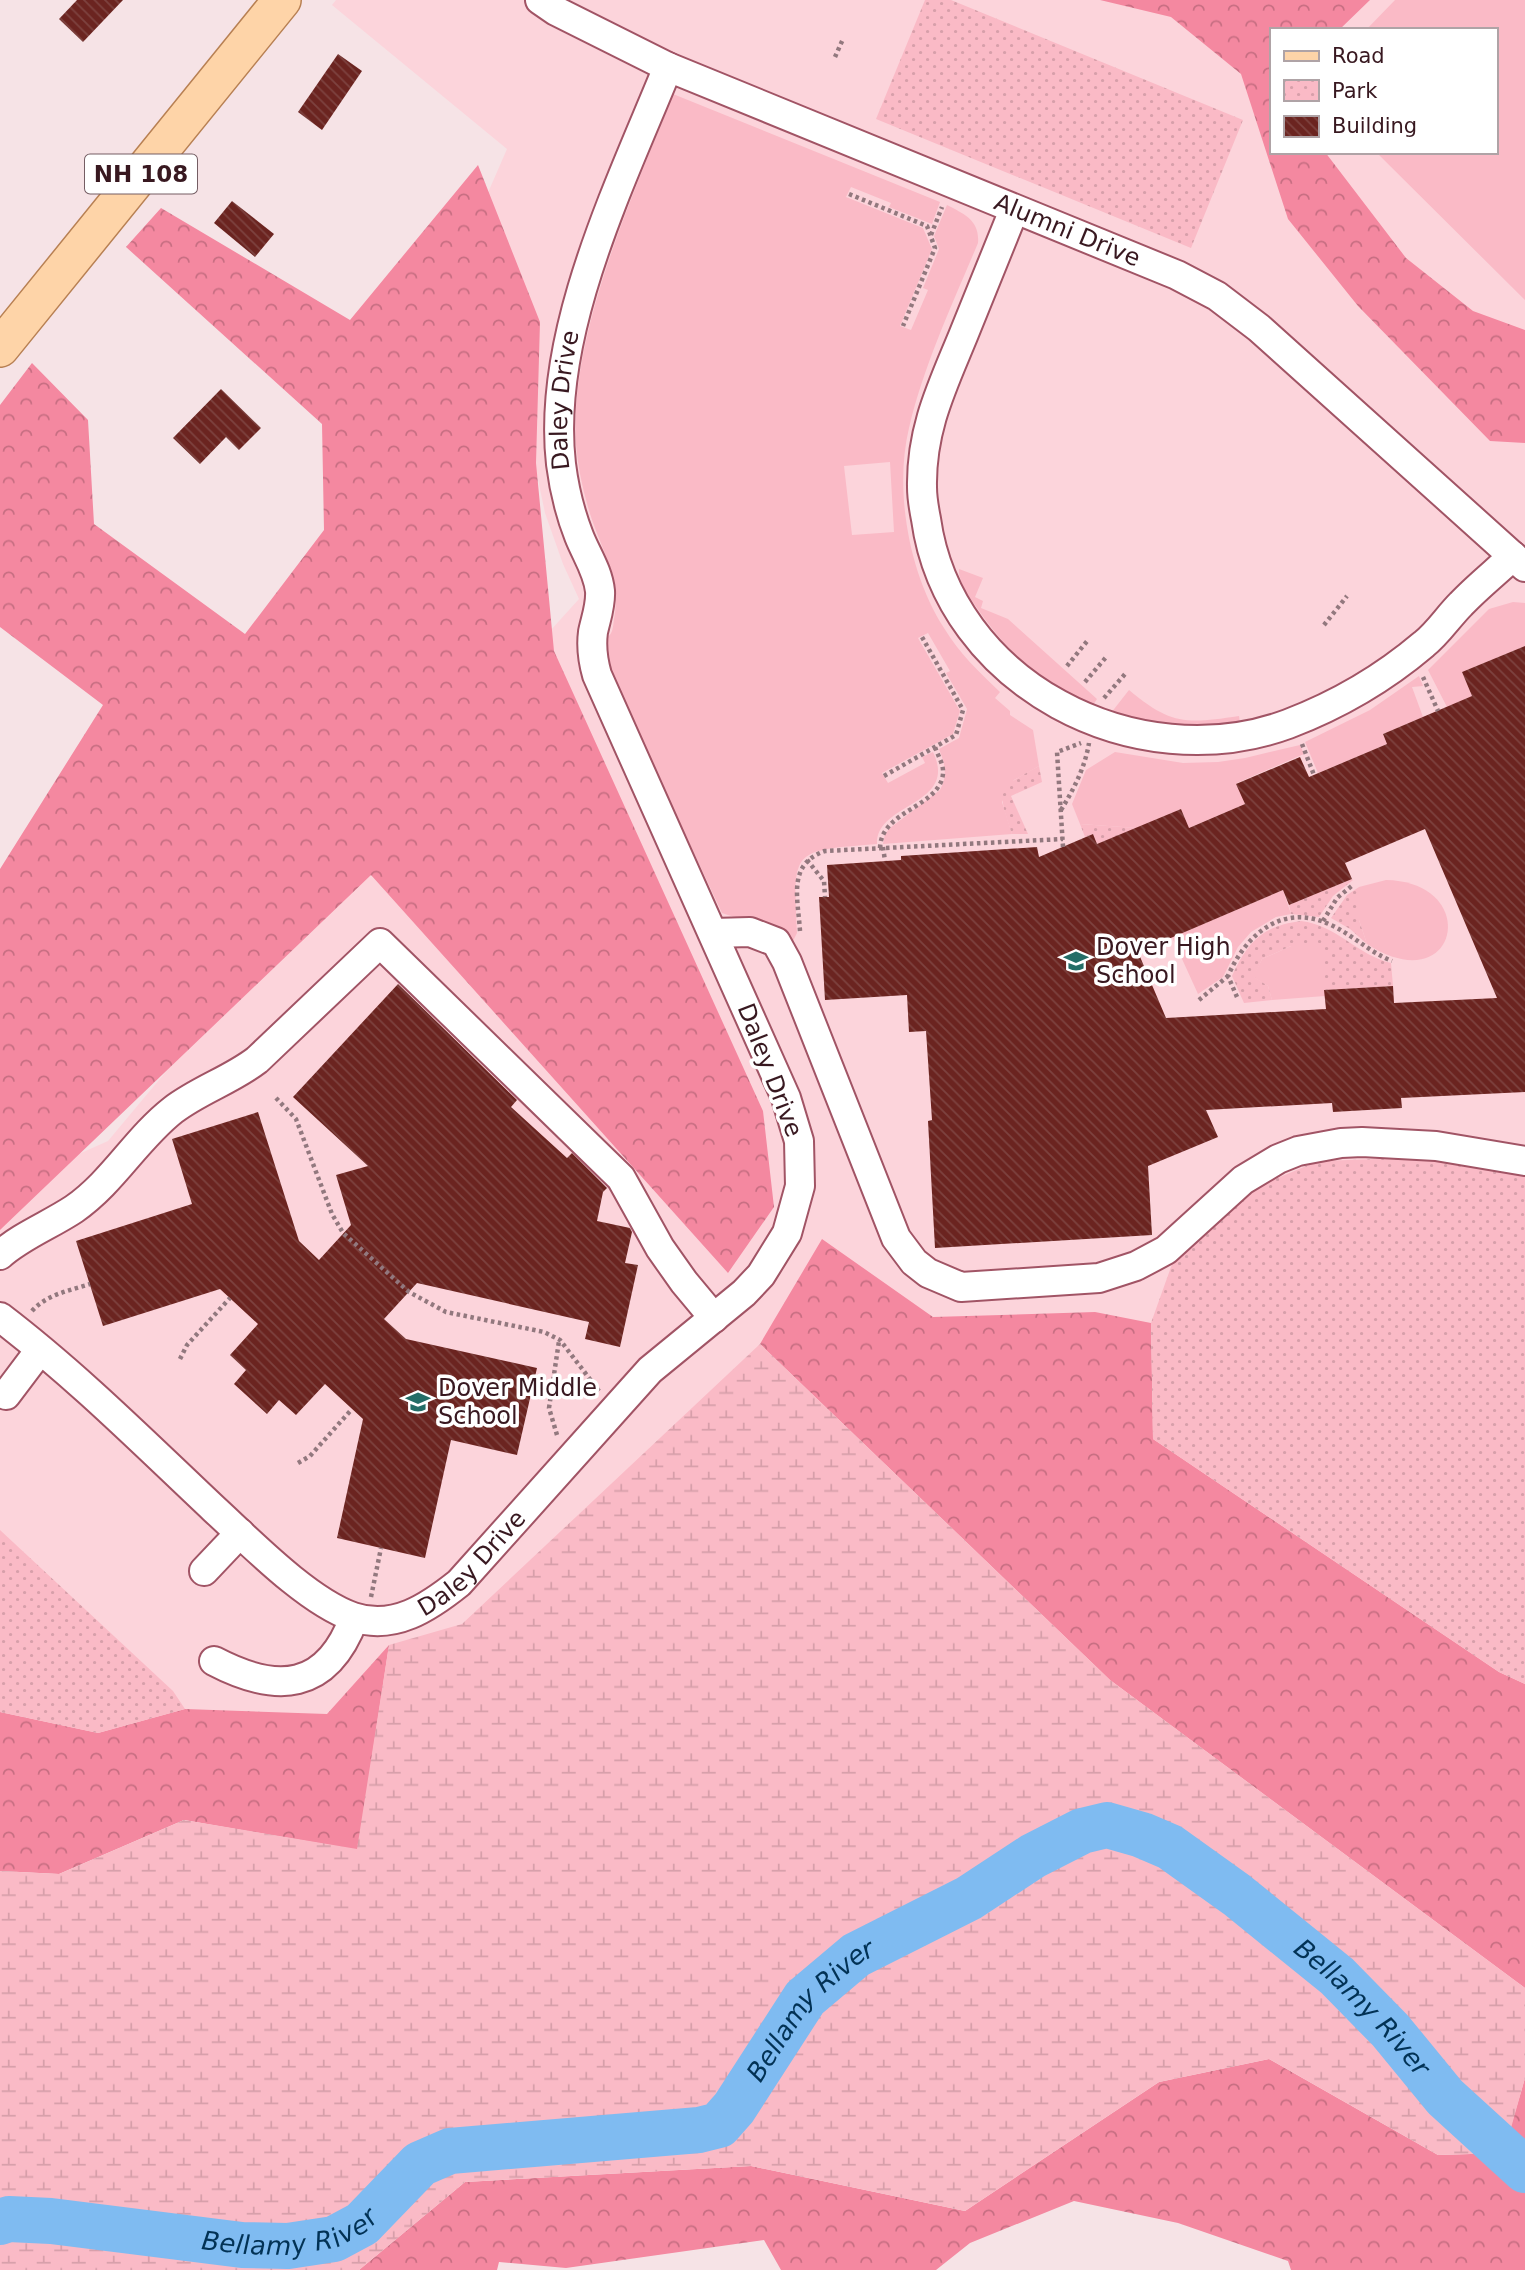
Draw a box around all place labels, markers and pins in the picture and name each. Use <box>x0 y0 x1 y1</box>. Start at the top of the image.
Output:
place label: Dover High School <box>1096 933 1231 989</box>
school or university icon: Dover High School <box>1062 947 1090 975</box>
place label: Dover Middle School <box>438 1374 597 1430</box>
school or university icon: Dover Middle School <box>404 1388 432 1416</box>

